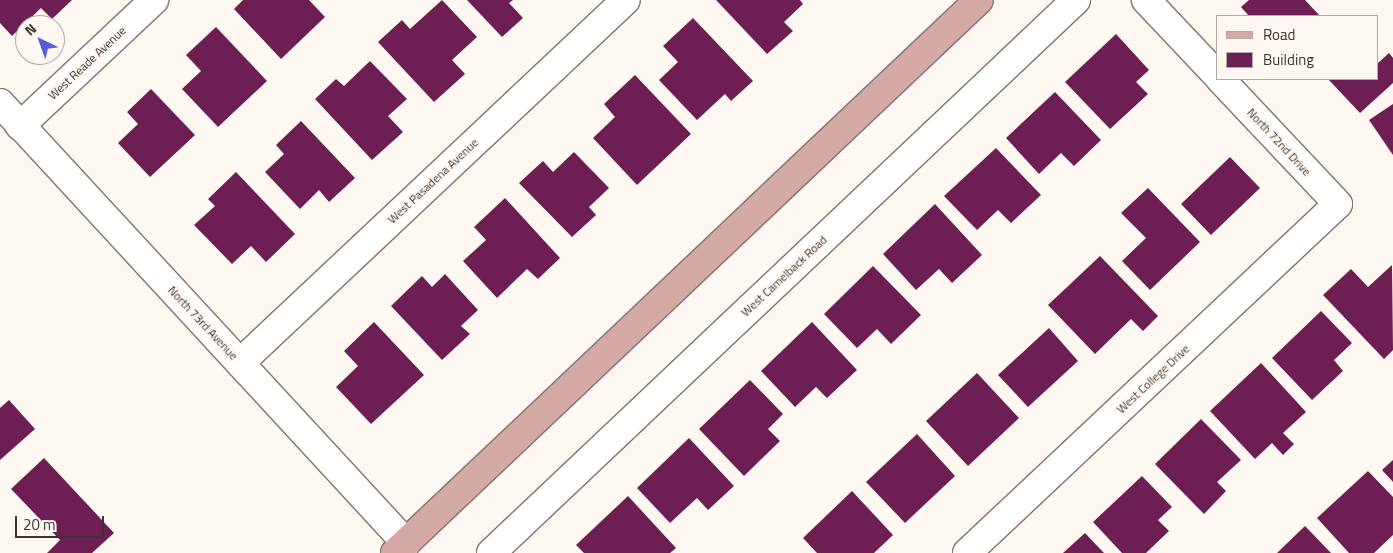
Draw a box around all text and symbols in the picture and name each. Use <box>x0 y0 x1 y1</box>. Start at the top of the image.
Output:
north arrow <box>15 15 65 65</box>
legend <box>1216 15 1378 80</box>
text: N <box>20 18 41 40</box>
street label: West Reade Avenue <box>45 23 129 103</box>
text: Road <box>1263 23 1295 46</box>
text: Building <box>1263 48 1314 71</box>
street label: North 72nd Drive <box>1244 105 1314 179</box>
street label: West Pasadena Avenue <box>385 135 481 227</box>
street label: West Camelback Road <box>738 232 830 320</box>
street label: North 73rd Avenue <box>165 283 241 363</box>
street label: West College Drive <box>1114 342 1192 416</box>
scale bar <box>18 506 106 538</box>
text: 20 m <box>23 513 56 536</box>

